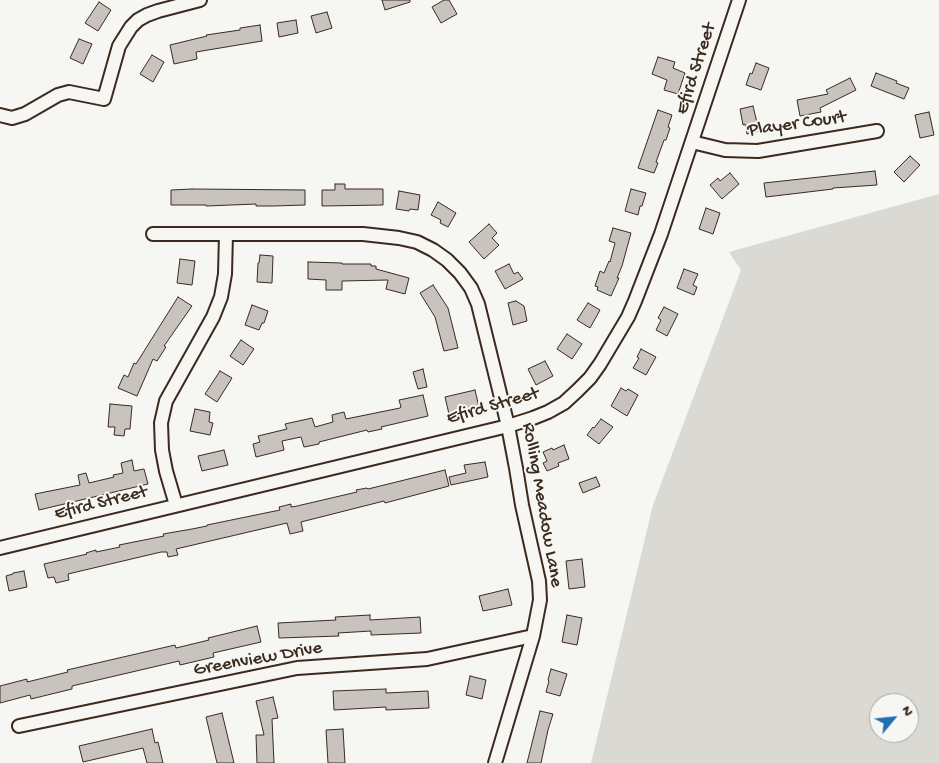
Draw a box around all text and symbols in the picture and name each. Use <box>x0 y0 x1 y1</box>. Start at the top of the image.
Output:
street label: Efird Street <box>672 20 722 118</box>
street label: Player Court <box>746 107 848 143</box>
street label: Efird Street <box>444 383 542 431</box>
street label: Rolling Meadow Lane <box>515 421 567 589</box>
street label: Efird Street <box>52 481 150 527</box>
street label: Greenview Drive <box>192 637 324 683</box>
north arrow <box>869 693 919 743</box>
text: N <box>897 703 916 719</box>

